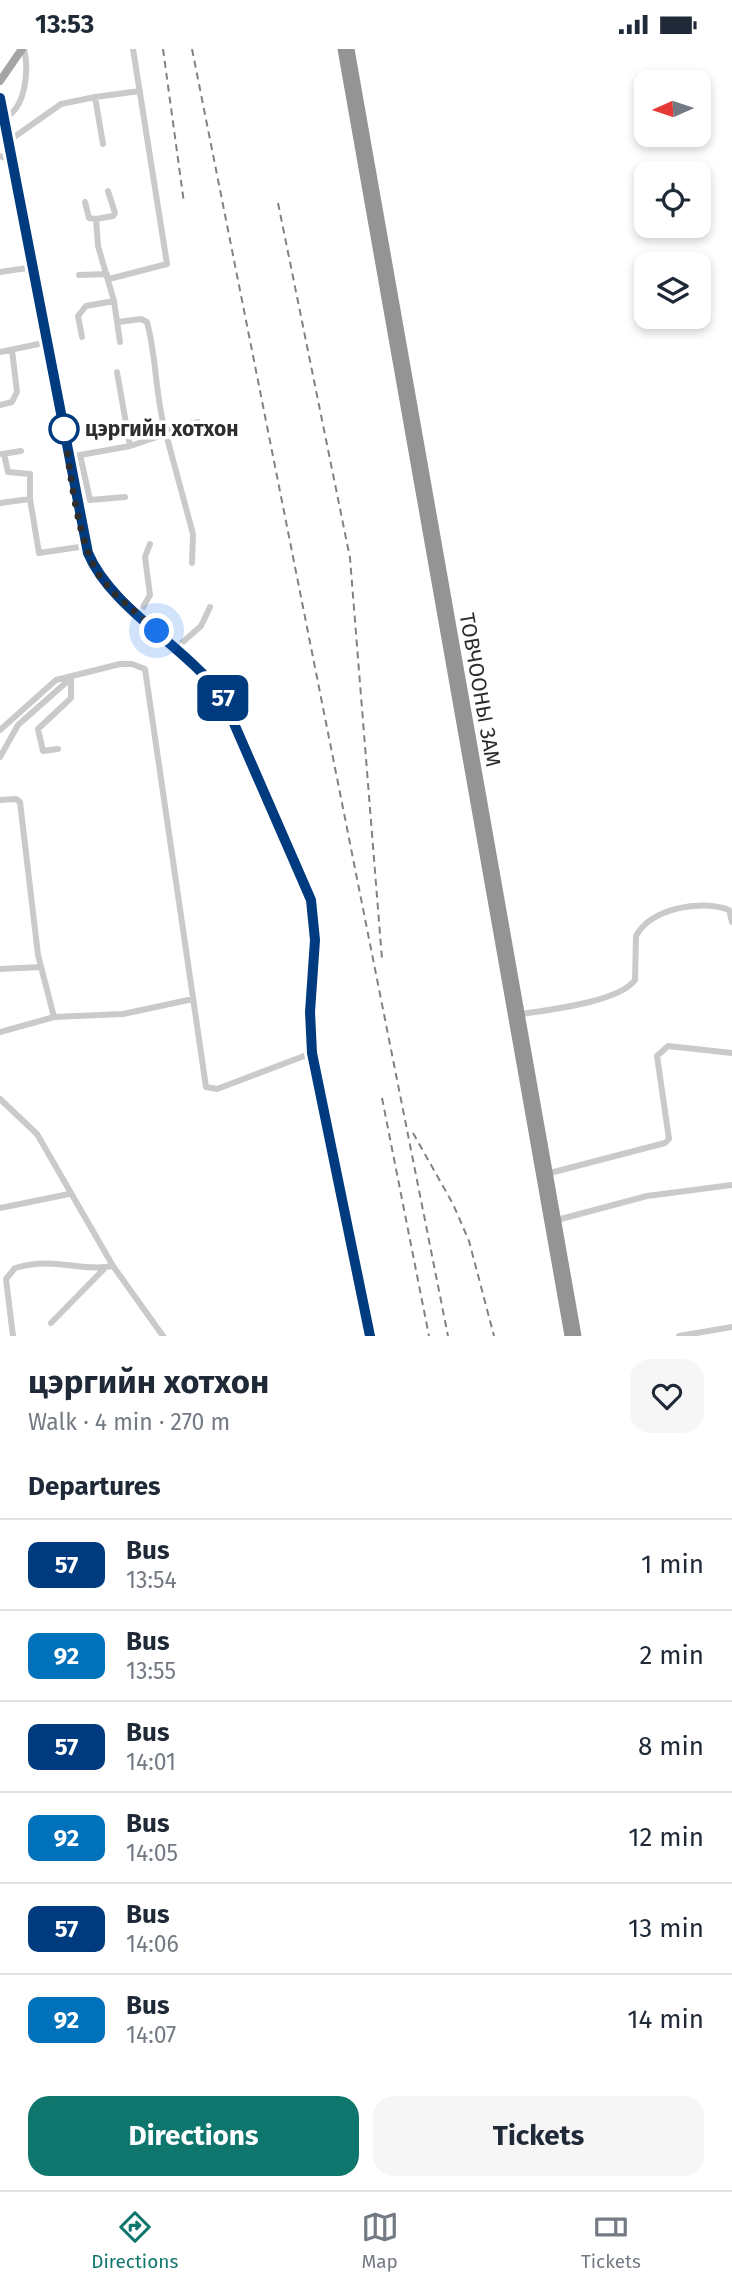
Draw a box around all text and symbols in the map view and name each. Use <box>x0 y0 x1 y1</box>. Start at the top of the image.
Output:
text: 13:53 <box>35 9 94 40</box>
north arrow <box>634 70 710 147</box>
map controls <box>634 70 711 329</box>
button: locate <box>634 161 711 238</box>
button: layers <box>634 252 711 329</box>
marker: цэргийн хотхон <box>49 414 79 444</box>
place label: цэргийн хотхон <box>85 416 239 442</box>
street label: ТОВЧООНЫ ЗАМ <box>454 611 506 769</box>
your location <box>139 613 174 648</box>
line badge: 57 <box>192 675 255 721</box>
text: 57 <box>211 684 235 712</box>
button: heart <box>630 1359 704 1433</box>
text: цэргийн хотхон <box>28 1362 269 1402</box>
text: Walk · 4 min · 270 m <box>28 1408 230 1436</box>
text: Departures <box>28 1471 161 1502</box>
text: Bus <box>126 1535 169 1566</box>
text: 1 min <box>641 1549 704 1580</box>
text: 57 <box>55 1551 78 1579</box>
text: 13:54 <box>126 1566 177 1594</box>
text: Bus <box>126 1626 169 1657</box>
text: 2 min <box>639 1640 704 1671</box>
text: 92 <box>54 1642 79 1670</box>
text: 13:55 <box>126 1657 176 1685</box>
text: Bus <box>126 1717 169 1748</box>
text: 8 min <box>638 1731 704 1762</box>
text: 57 <box>55 1733 78 1761</box>
text: 14:01 <box>126 1748 176 1776</box>
text: Bus <box>126 1808 169 1839</box>
text: 12 min <box>628 1822 704 1853</box>
text: 92 <box>54 1824 79 1852</box>
text: 14:05 <box>126 1839 178 1867</box>
text: Bus <box>126 1899 169 1930</box>
text: 13 min <box>628 1913 704 1944</box>
text: 57 <box>55 1915 78 1943</box>
text: 14:06 <box>126 1930 179 1958</box>
text: Bus <box>126 1990 169 2021</box>
text: 14 min <box>627 2004 704 2035</box>
text: 92 <box>54 2006 79 2034</box>
text: 14:07 <box>126 2021 176 2049</box>
button: Directions <box>28 2096 359 2176</box>
button: Tickets <box>373 2096 704 2176</box>
tab: Directions <box>91 2208 178 2273</box>
tab: Map <box>361 2208 399 2273</box>
tab: Tickets <box>581 2208 641 2273</box>

